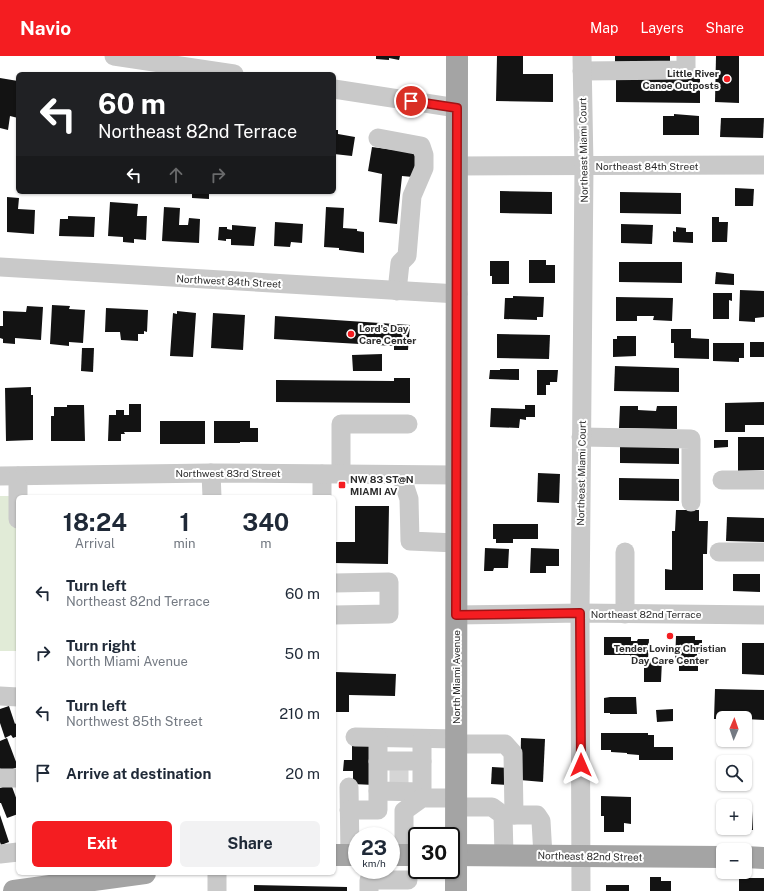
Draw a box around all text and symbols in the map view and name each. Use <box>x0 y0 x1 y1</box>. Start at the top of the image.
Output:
text: Navio <box>20 17 71 39</box>
text: Map <box>590 20 618 36</box>
text: Layers <box>640 20 684 36</box>
text: Share <box>706 20 744 36</box>
place label: Little River Canoe Outposts <box>642 67 719 91</box>
marker: Little River Canoe Outposts <box>722 74 732 84</box>
pin <box>394 84 428 118</box>
text: 60 m <box>98 87 166 120</box>
icon: left <box>32 88 84 140</box>
icon: arrive <box>400 90 422 112</box>
street label: Northeast Miami Court <box>576 97 590 203</box>
text: Northeast 82nd Terrace <box>98 121 297 142</box>
street label: Northeast 84th Street <box>596 160 699 172</box>
icon: left <box>123 164 145 186</box>
icon: ahead <box>165 164 187 186</box>
icon: right <box>207 164 229 186</box>
street label: Northwest 84th Street <box>176 272 282 290</box>
place label: Lord's Day Care Center <box>359 322 416 346</box>
marker: Lord's Day Care Center <box>346 329 356 339</box>
street label: Northeast Miami Court <box>574 420 588 526</box>
street label: Northwest 83rd Street <box>175 467 281 479</box>
place label: NW 83 ST@N MIAMI AV <box>350 473 414 497</box>
marker: NW 83 ST@N MIAMI AV <box>337 480 347 490</box>
text: 18:24 <box>63 508 127 536</box>
text: 1 <box>179 508 190 536</box>
text: 340 <box>242 508 289 536</box>
text: Arrival <box>75 536 115 551</box>
text: min <box>174 536 196 551</box>
text: m <box>260 536 271 551</box>
text: Turn left <box>66 577 127 594</box>
icon: left <box>32 582 54 604</box>
text: 60 m <box>285 585 320 602</box>
text: Northeast 82nd Terrace <box>66 594 210 609</box>
street label: Northeast 82nd Terrace <box>591 608 702 620</box>
street label: North Miami Avenue <box>450 630 462 724</box>
marker: Tender Loving Christian Day Care Center <box>665 631 675 641</box>
text: Turn right <box>66 637 136 654</box>
icon: right <box>32 642 54 664</box>
place label: Tender Loving Christian Day Care Center <box>614 642 726 666</box>
text: 50 m <box>285 645 320 662</box>
text: North Miami Avenue <box>66 654 188 669</box>
text: Turn left <box>66 697 127 714</box>
icon: left <box>32 702 54 724</box>
text: 210 m <box>279 705 320 722</box>
north arrow <box>716 711 752 747</box>
map controls <box>716 711 752 879</box>
text: Northwest 85th Street <box>66 714 203 729</box>
position arrow <box>560 744 602 786</box>
button: search <box>716 755 752 791</box>
icon: arrive <box>32 762 54 784</box>
text: Arrive at destination <box>66 765 211 782</box>
text: 20 m <box>285 765 320 782</box>
button: + <box>716 799 752 835</box>
button: Exit <box>32 821 172 867</box>
button: Share <box>180 821 320 867</box>
speed limit sign: 30 <box>408 827 460 879</box>
text: 23 <box>361 836 387 860</box>
button: − <box>716 843 752 879</box>
street label: Northeast 82nd Street <box>538 849 643 863</box>
text: km/h <box>362 857 386 869</box>

